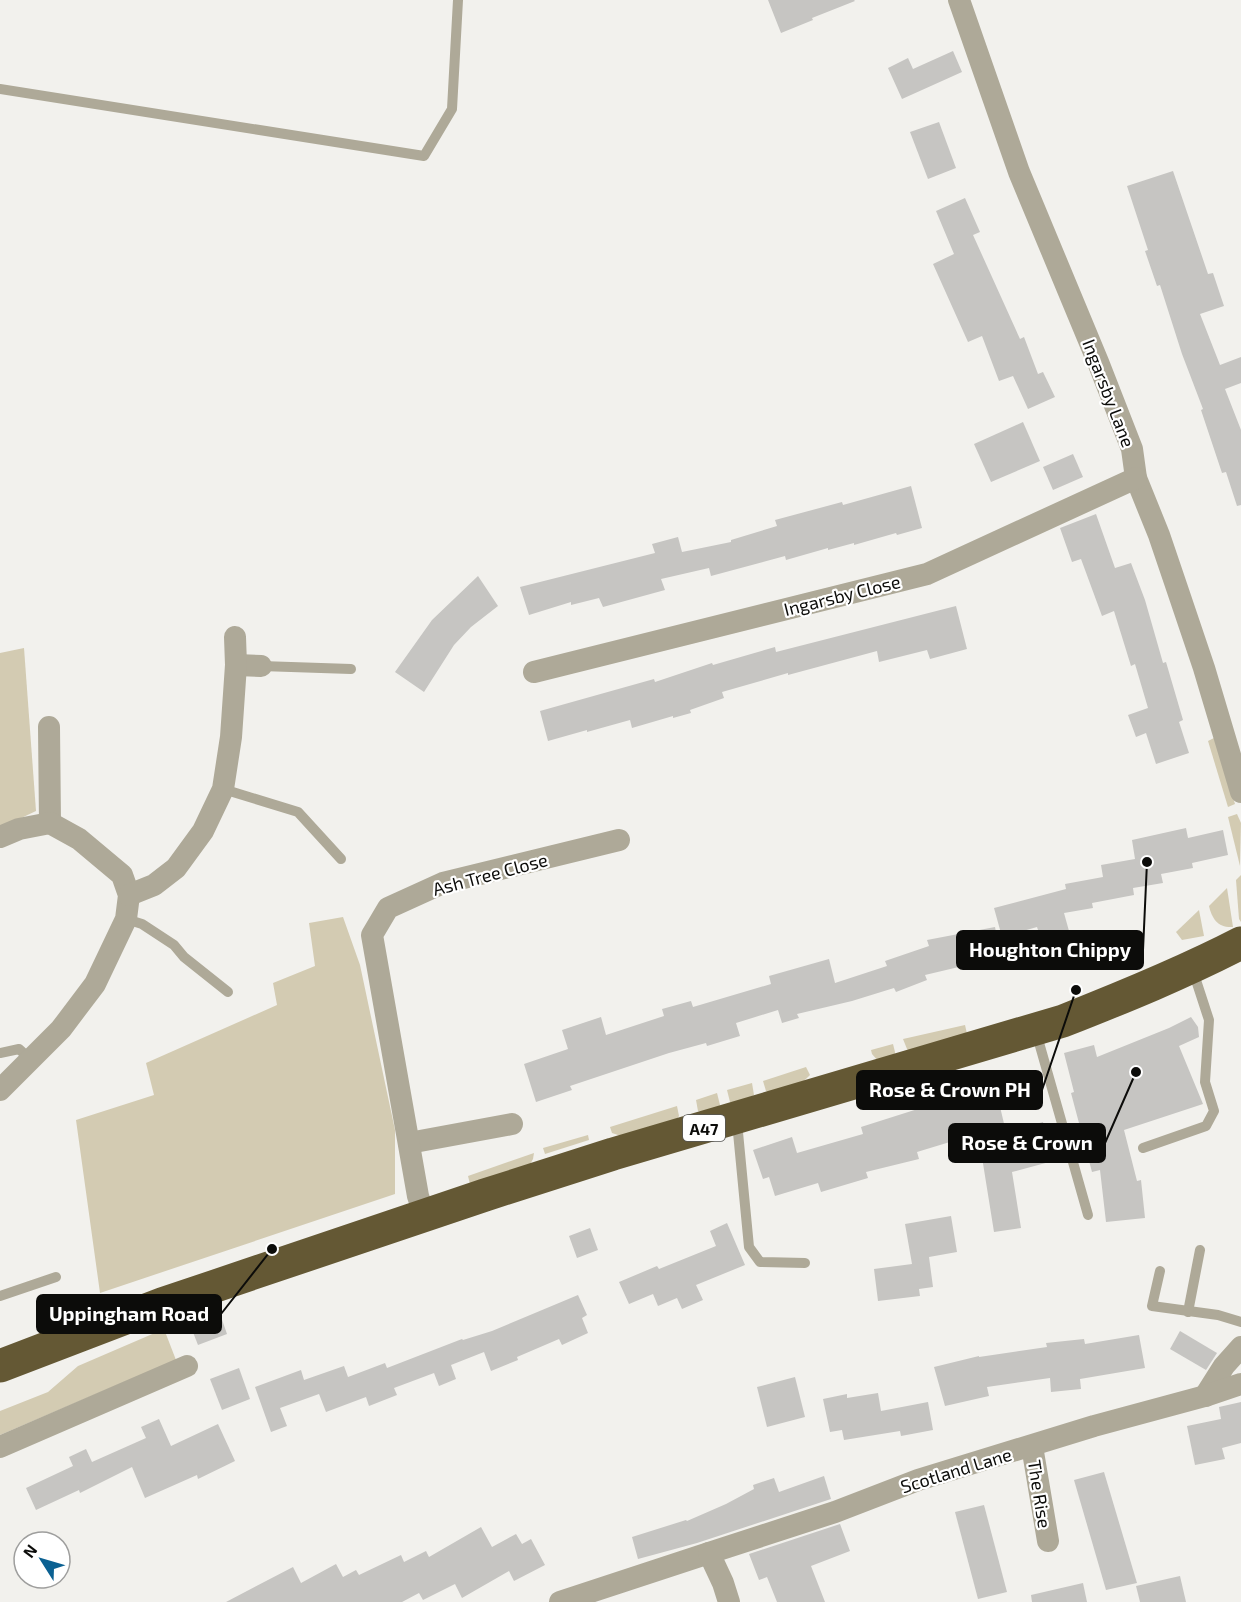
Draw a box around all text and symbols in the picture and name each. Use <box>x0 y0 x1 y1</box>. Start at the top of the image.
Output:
street label: Ingarsby Lane <box>1078 336 1140 450</box>
street label: Ingarsby Close <box>781 570 903 620</box>
street label: Ash Tree Close <box>430 848 550 900</box>
callout: Houghton Chippy <box>957 931 1143 969</box>
text: Houghton Chippy <box>969 937 1132 962</box>
callout: Rose & Crown PH <box>857 1071 1042 1109</box>
text: Rose & Crown PH <box>869 1077 1031 1101</box>
road number: A47 <box>683 1115 725 1141</box>
callout: Rose & Crown <box>949 1124 1105 1162</box>
text: Rose & Crown <box>961 1130 1093 1154</box>
callout: Uppingham Road <box>37 1295 221 1333</box>
text: Uppingham Road <box>49 1301 209 1325</box>
street label: Scotland Lane <box>898 1443 1014 1497</box>
street label: The Rise <box>1024 1458 1056 1530</box>
north arrow <box>12 1530 72 1590</box>
text: N <box>19 1540 41 1561</box>

